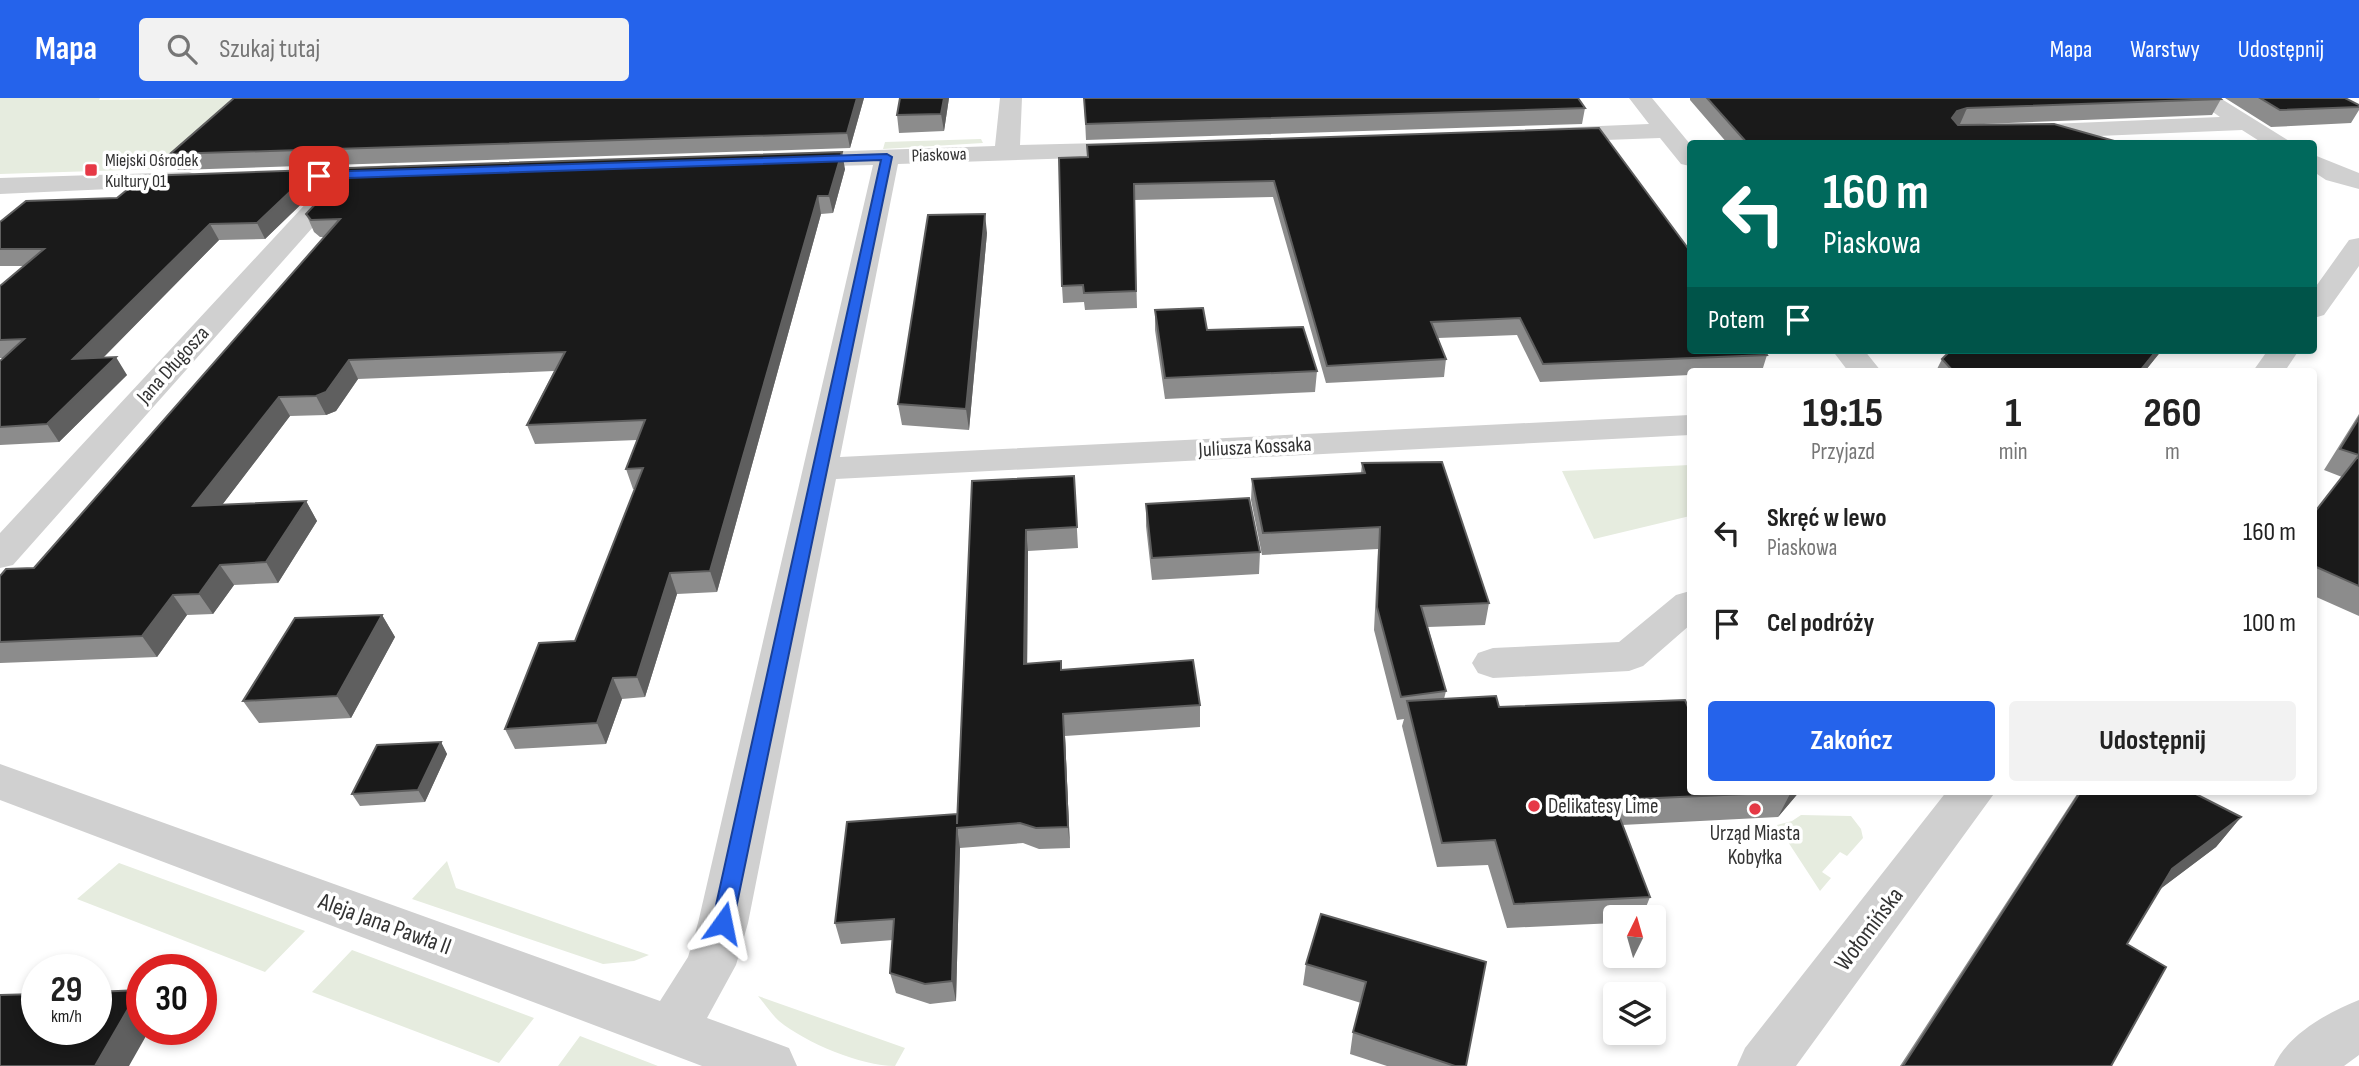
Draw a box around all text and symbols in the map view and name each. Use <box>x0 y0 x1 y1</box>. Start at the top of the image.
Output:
search box <box>139 18 629 81</box>
text: Mapa <box>35 29 97 69</box>
icon: search <box>163 30 201 68</box>
text: Szukaj tutaj <box>219 34 320 65</box>
text: Mapa <box>2050 35 2092 64</box>
text: Warstwy <box>2130 35 2200 64</box>
text: Udostępnij <box>2238 35 2324 64</box>
street label: Piaskowa <box>911 144 967 166</box>
pin <box>289 146 349 206</box>
place label: Miejski Ośrodek Kultury 01 <box>105 150 198 192</box>
icon: arrive <box>300 157 338 195</box>
marker: Miejski Ośrodek Kultury 01 <box>83 162 99 178</box>
text: 160 m <box>1823 164 1929 223</box>
icon: left <box>1708 168 1799 259</box>
text: Piaskowa <box>1823 224 1921 263</box>
icon: arrive <box>1779 301 1817 339</box>
text: Potem <box>1708 305 1765 336</box>
street label: Jana Długosza <box>131 321 214 410</box>
text: 19:15 <box>1803 388 1883 439</box>
text: 1 <box>2005 388 2022 439</box>
text: 260 <box>2143 388 2201 439</box>
street label: Juliusza Kossaka <box>1197 432 1312 462</box>
text: Przyjazd <box>1811 438 1875 466</box>
text: min <box>1999 438 2028 466</box>
text: m <box>2165 438 2180 466</box>
text: Skręć w lewo <box>1767 503 1887 534</box>
icon: left <box>1708 514 1746 552</box>
text: 160 m <box>2243 517 2296 548</box>
text: Piaskowa <box>1767 534 1837 562</box>
icon: arrive <box>1708 605 1746 643</box>
text: Cel podróży <box>1767 608 1874 639</box>
text: 100 m <box>2243 608 2296 639</box>
button: Zakończ <box>1708 701 1995 781</box>
button: Udostępnij <box>2009 701 2296 781</box>
place label: Delikatesy Lime <box>1548 794 1658 819</box>
marker: Delikatesy Lime <box>1526 798 1542 814</box>
marker: Urząd Miasta Kobyłka <box>1747 801 1763 817</box>
place label: Urząd Miasta Kobyłka <box>1710 821 1800 870</box>
street label: Wołomińska <box>1828 882 1910 976</box>
street label: Aleja Jana Pawła II <box>314 886 455 961</box>
position arrow <box>686 886 760 960</box>
north arrow <box>1603 905 1666 968</box>
map controls <box>1603 905 1666 1045</box>
speed limit sign: 30 <box>126 954 217 1045</box>
text: 29 <box>51 969 82 1012</box>
button: layers <box>1603 982 1666 1045</box>
text: km/h <box>51 1006 82 1027</box>

